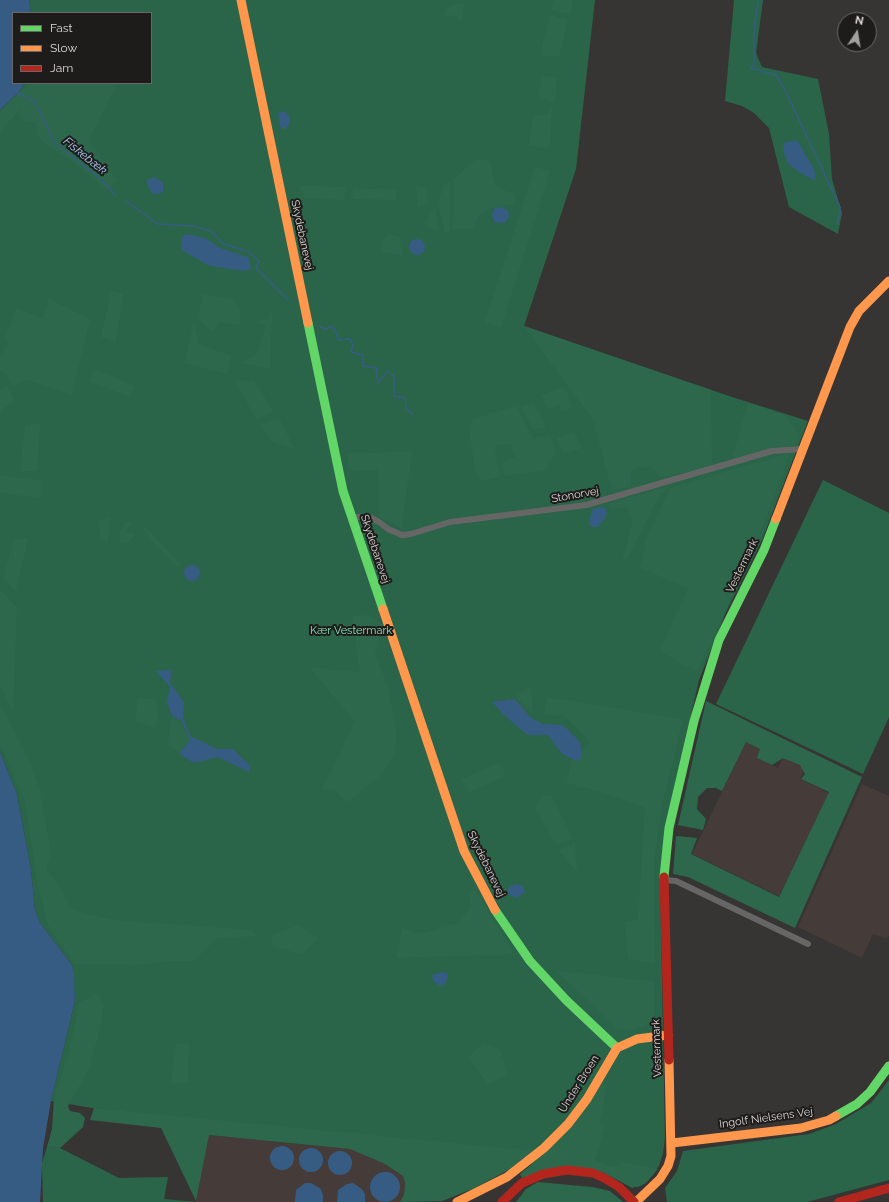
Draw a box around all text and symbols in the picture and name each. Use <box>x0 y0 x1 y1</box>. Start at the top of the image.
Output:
legend <box>12 12 152 84</box>
north arrow <box>837 12 877 52</box>
text: N <box>854 14 865 28</box>
text: Fast <box>50 21 73 35</box>
text: Slow <box>50 41 77 55</box>
text: Jam <box>50 61 73 75</box>
water label: Fiskebæk <box>60 134 110 178</box>
street label: Skydebanevej <box>288 199 316 271</box>
street label: Stonorvej <box>550 484 600 506</box>
street label: Skydebanevej <box>358 513 392 585</box>
street label: Vestermark <box>723 537 761 595</box>
park label: Kær Vestermark <box>310 624 392 638</box>
street label: Skydebanevej <box>464 829 508 899</box>
street label: Vestermark <box>649 1019 665 1077</box>
street label: Under Broen <box>556 1053 602 1115</box>
street label: Ingolf Nielsens Vej <box>718 1105 814 1131</box>

